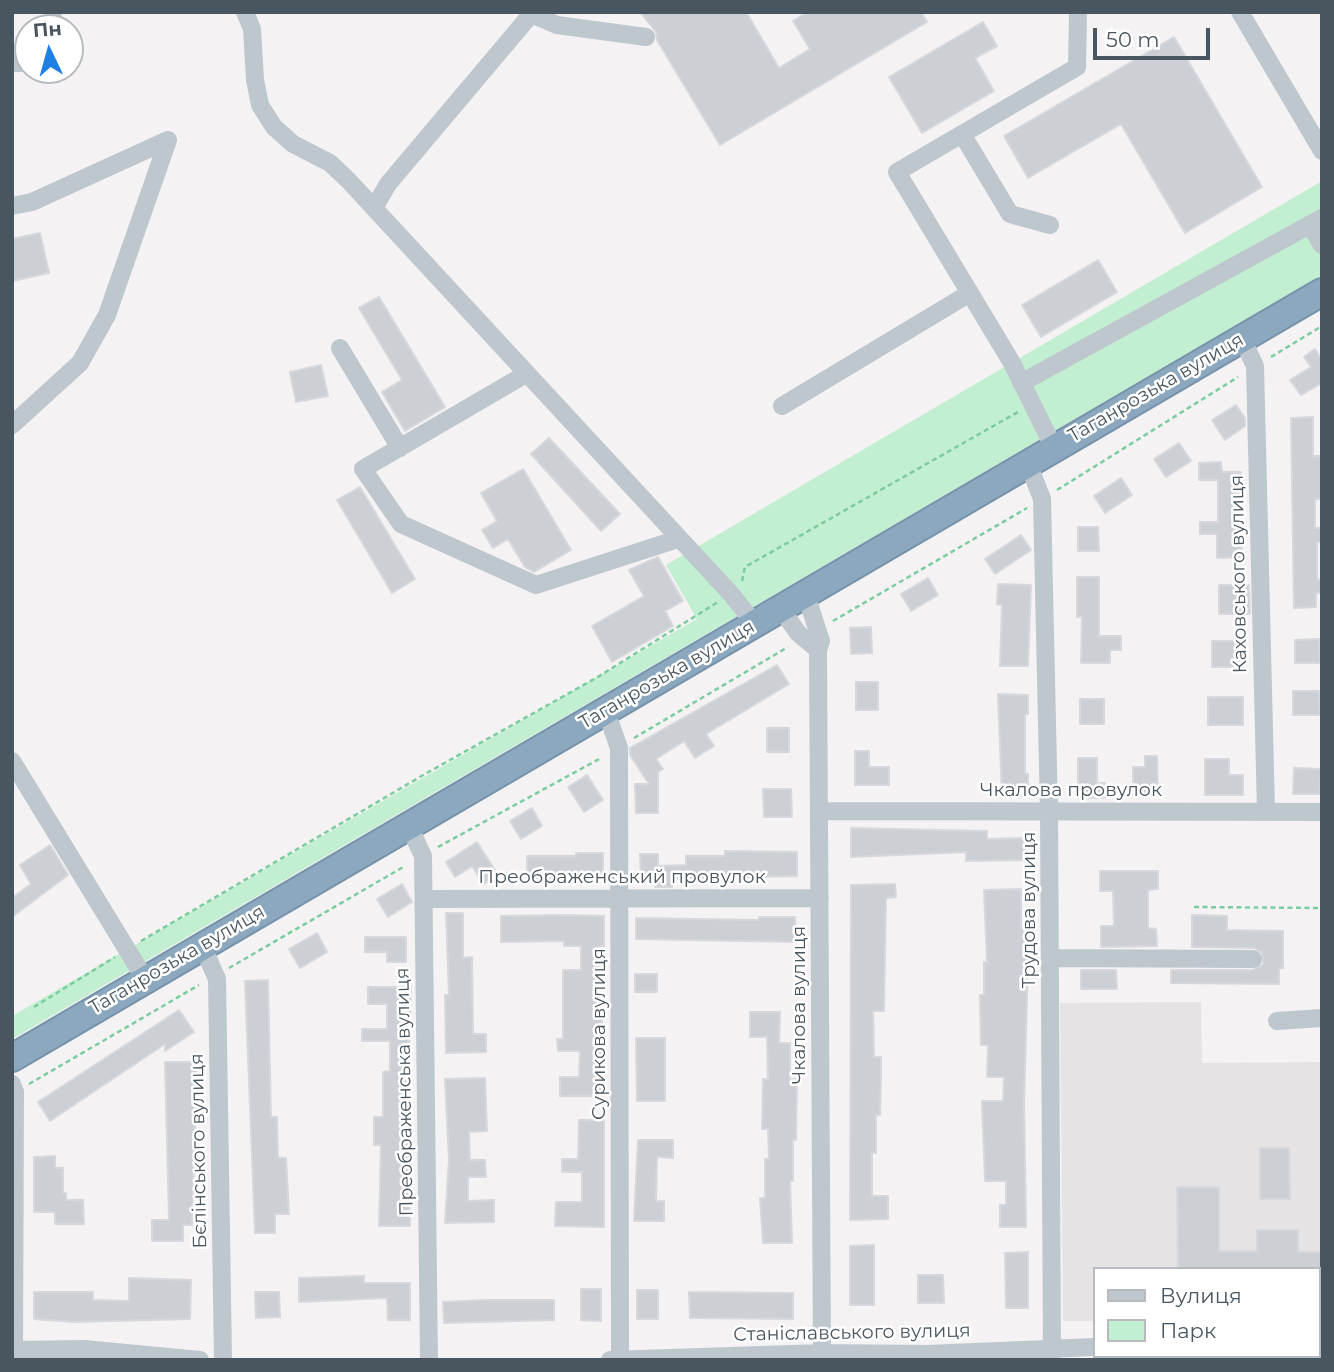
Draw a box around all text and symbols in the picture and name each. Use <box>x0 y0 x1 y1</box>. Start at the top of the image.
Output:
north arrow <box>14 14 84 84</box>
scale bar <box>1096 14 1213 58</box>
text: Пн <box>32 17 63 42</box>
text: 50 m <box>1106 27 1160 52</box>
street label: Таганрозька вулиця <box>1064 328 1248 448</box>
street label: Каховського вулиця <box>1226 475 1252 673</box>
street label: Таганрозька вулиця <box>575 615 759 735</box>
street label: Чкалова провулок <box>980 779 1162 801</box>
street label: Трудова вулиця <box>1018 831 1040 989</box>
street label: Преображенський провулок <box>478 866 766 888</box>
street label: Таганрозька вулиця <box>85 900 269 1020</box>
street label: Чкалова вулиця <box>788 926 810 1084</box>
street label: Сурикова вулиця <box>588 948 610 1120</box>
street label: Преображенська вулиця <box>391 967 419 1217</box>
street label: Бєлінського вулиця <box>186 1053 212 1249</box>
legend <box>1092 1267 1320 1358</box>
text: Вулиця <box>1160 1283 1242 1308</box>
text: Парк <box>1160 1318 1216 1343</box>
street label: Станіславського вулиця <box>733 1320 971 1346</box>

